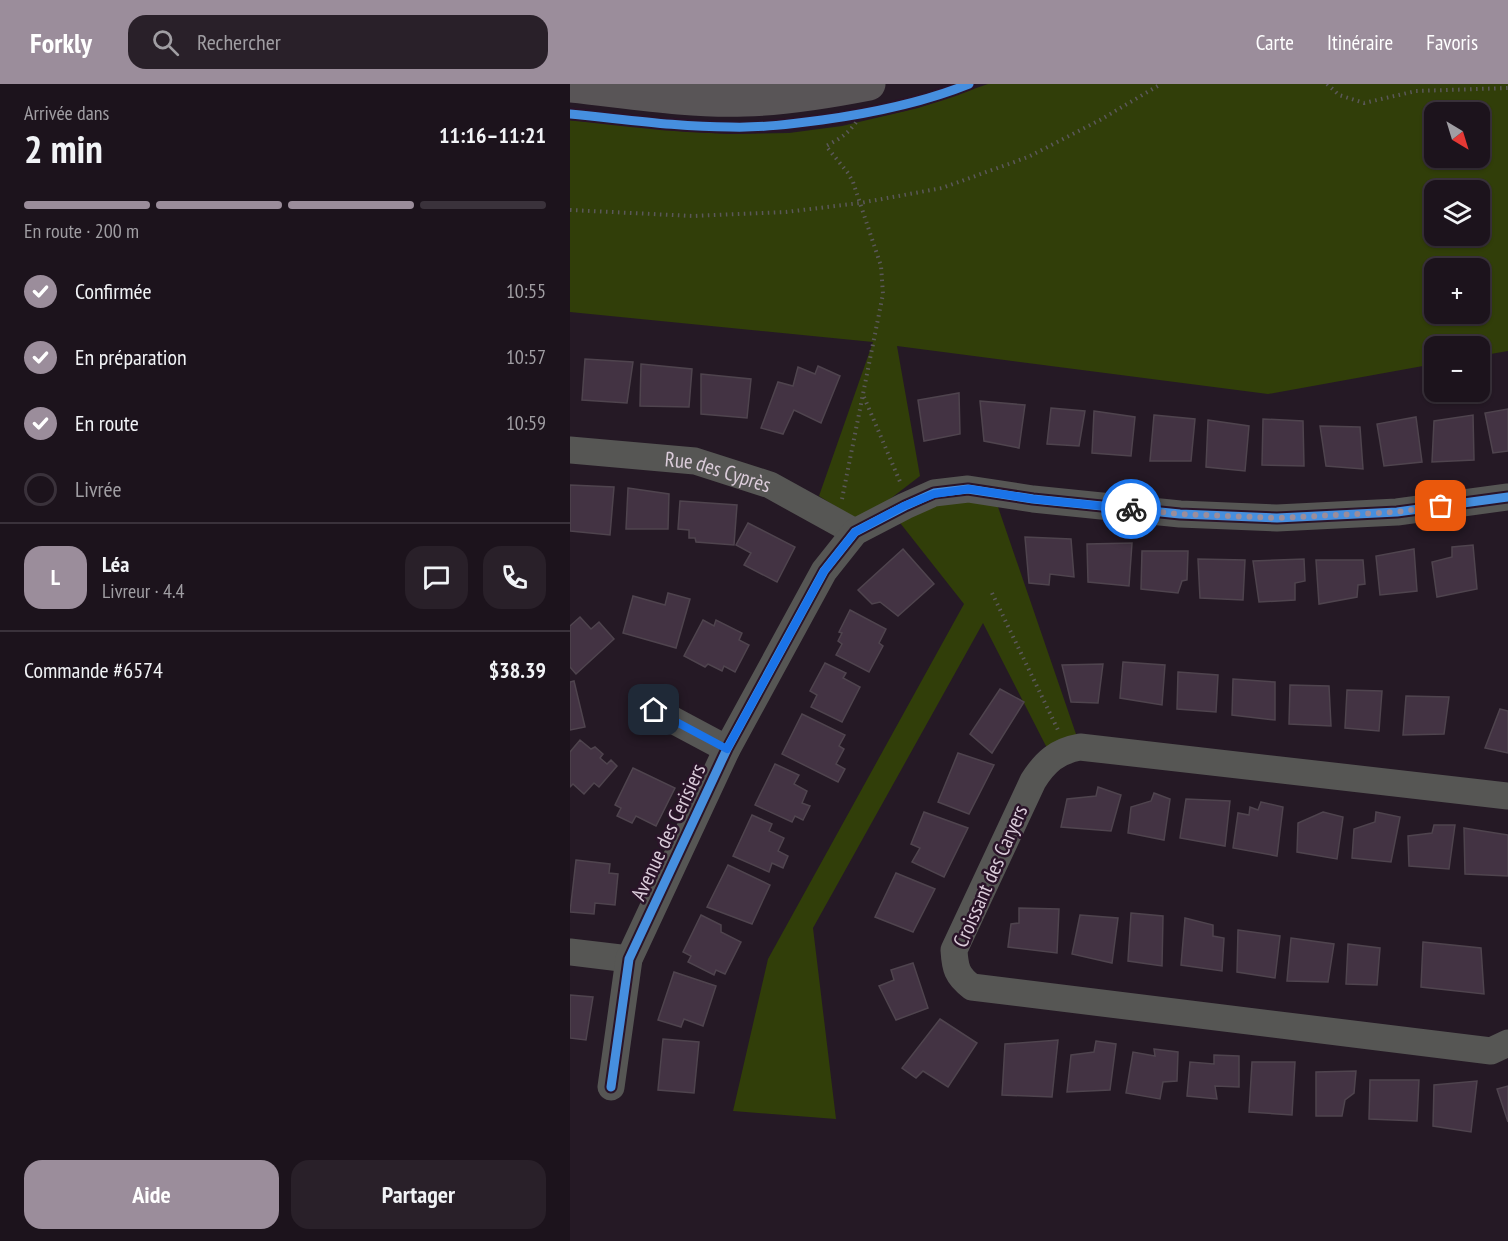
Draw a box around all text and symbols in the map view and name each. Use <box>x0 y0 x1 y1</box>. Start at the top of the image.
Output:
search box <box>128 15 548 69</box>
text: Forkly <box>30 24 92 61</box>
icon: search <box>149 26 182 59</box>
text: Rechercher <box>197 28 281 56</box>
text: Carte <box>1256 29 1294 56</box>
text: Itinéraire <box>1327 29 1393 56</box>
text: Favoris <box>1426 29 1478 56</box>
text: Arrivée dans <box>24 100 109 126</box>
north arrow <box>1424 102 1490 168</box>
map controls <box>1424 102 1490 402</box>
text: 11:16–11:21 <box>439 121 546 149</box>
text: 2 min <box>24 123 103 174</box>
button: layers <box>1424 180 1490 246</box>
text: En route · 200 m <box>24 218 139 244</box>
button: + <box>1424 258 1490 324</box>
icon: check <box>24 275 57 308</box>
text: Confirmée <box>75 277 152 305</box>
text: 10:55 <box>506 278 546 304</box>
button: − <box>1424 336 1490 402</box>
icon: check <box>24 341 57 374</box>
text: En préparation <box>75 343 187 371</box>
text: 10:57 <box>506 344 546 370</box>
icon: check <box>24 407 57 440</box>
text: En route <box>75 409 139 437</box>
text: 10:59 <box>506 410 546 436</box>
street label: Rue des Cyprès <box>664 445 774 498</box>
text: Livrée <box>75 475 121 503</box>
courier <box>1101 479 1161 539</box>
pin <box>1415 480 1466 531</box>
icon: bag <box>1424 489 1457 522</box>
icon: bike <box>1115 493 1148 526</box>
button: chat <box>405 546 468 609</box>
button: phone <box>483 546 546 609</box>
text: Léa <box>102 550 129 578</box>
text: L <box>51 563 60 591</box>
text: Livreur · 4.4 <box>102 578 185 604</box>
text: Commande #6574 <box>24 656 163 684</box>
text: $38.39 <box>489 656 546 684</box>
pin <box>628 684 679 735</box>
icon: home <box>637 693 670 726</box>
street label: Avenue des Cerisiers <box>624 759 712 905</box>
street label: Croissant des Caryers <box>947 801 1033 951</box>
button: Aide <box>24 1160 279 1229</box>
button: Partager <box>291 1160 546 1229</box>

